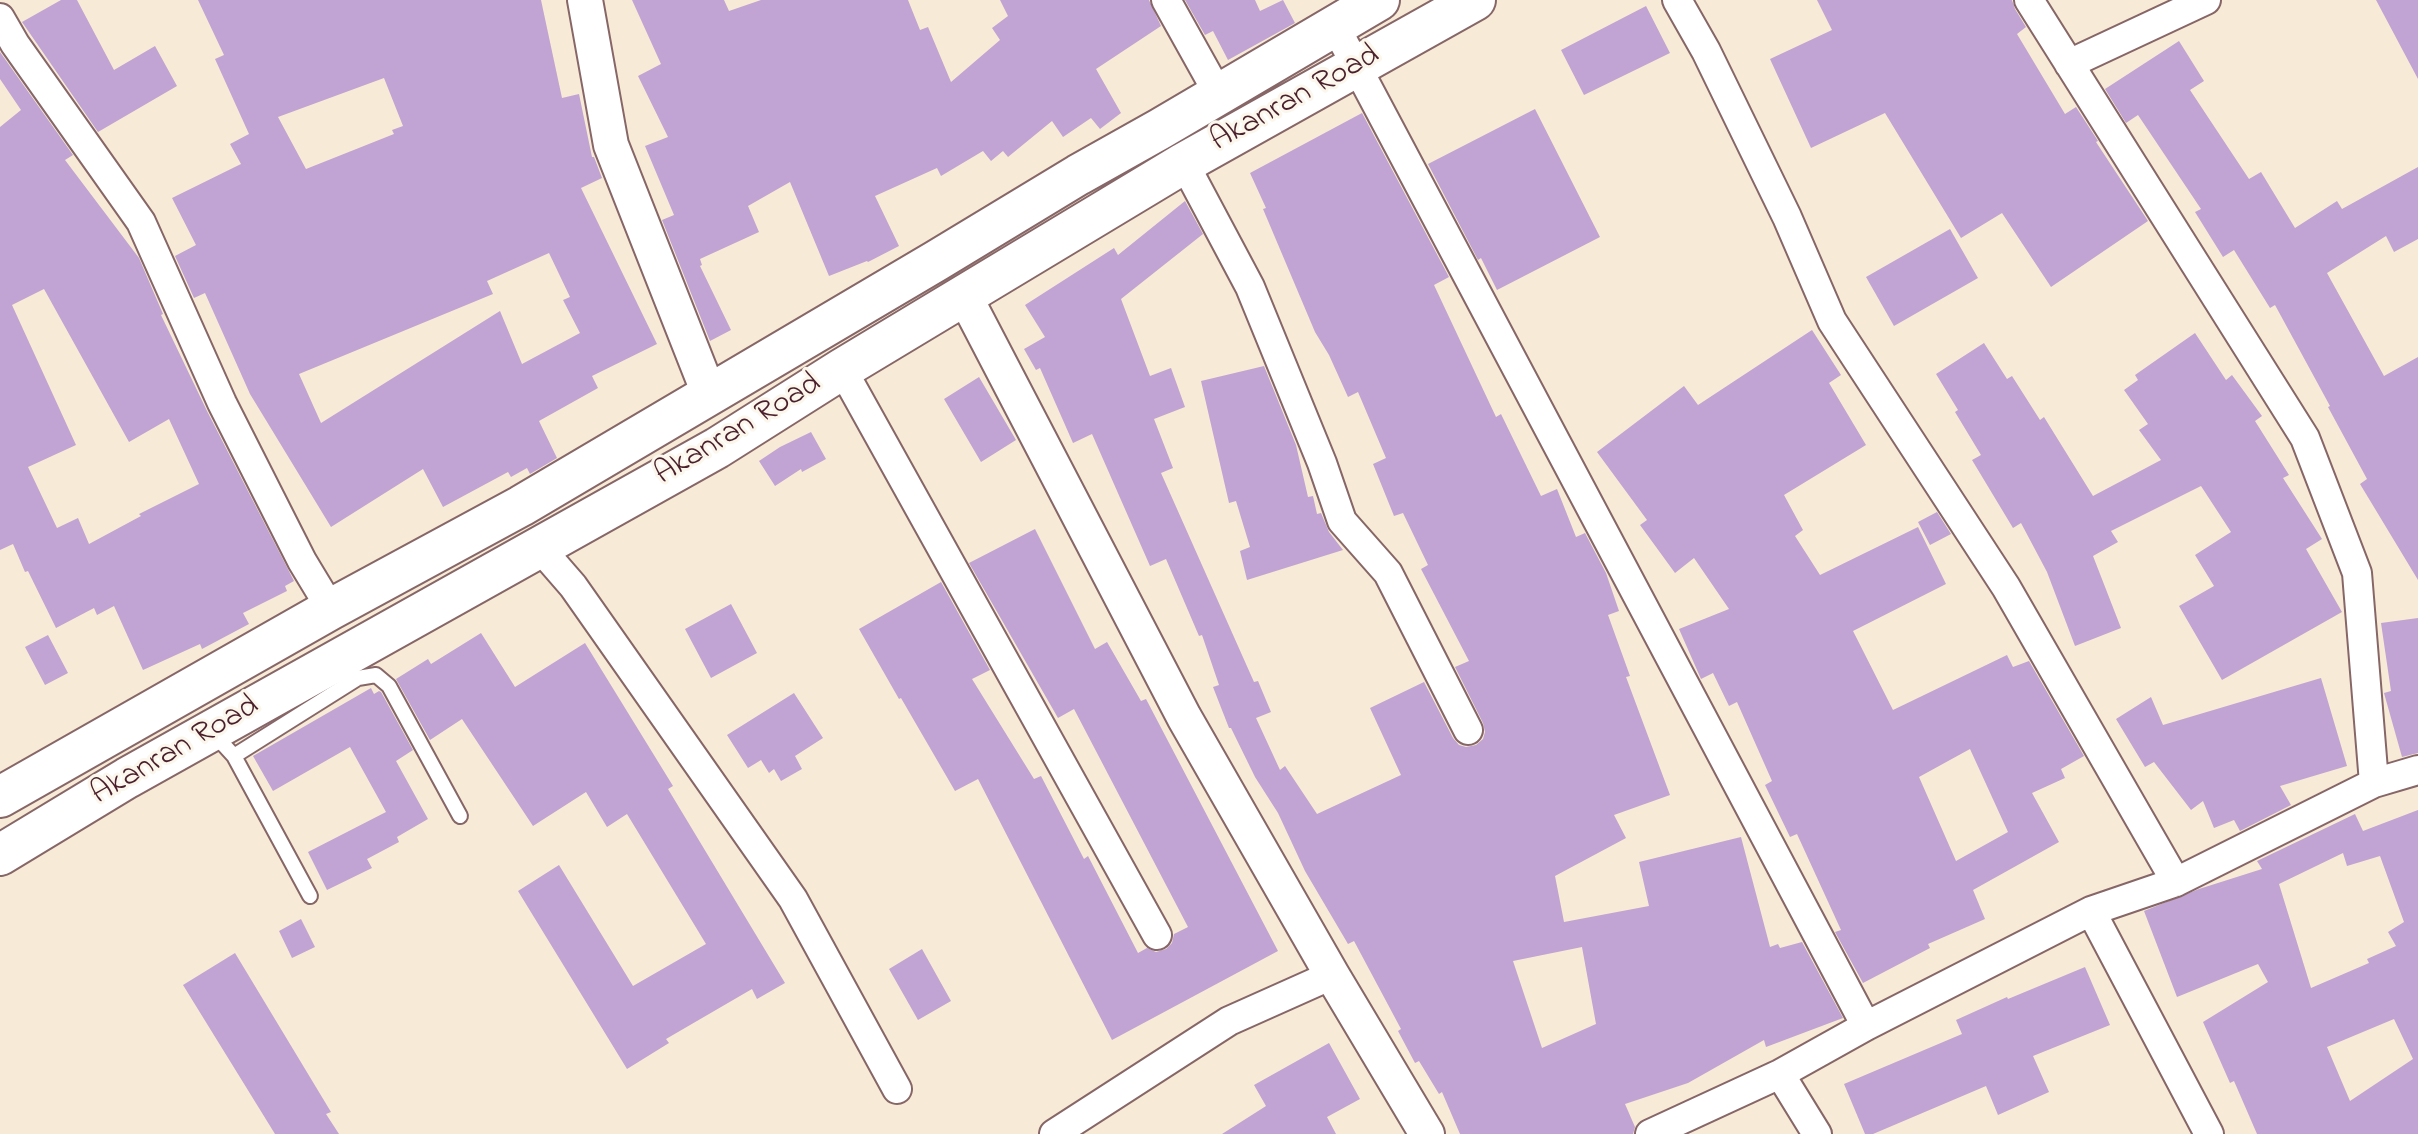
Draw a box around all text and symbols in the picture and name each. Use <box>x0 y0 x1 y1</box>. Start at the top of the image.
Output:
street label: Akanran Road <box>1205 38 1387 162</box>
street label: Akanran Road <box>649 366 829 496</box>
street label: Akanran Road <box>85 689 267 815</box>

